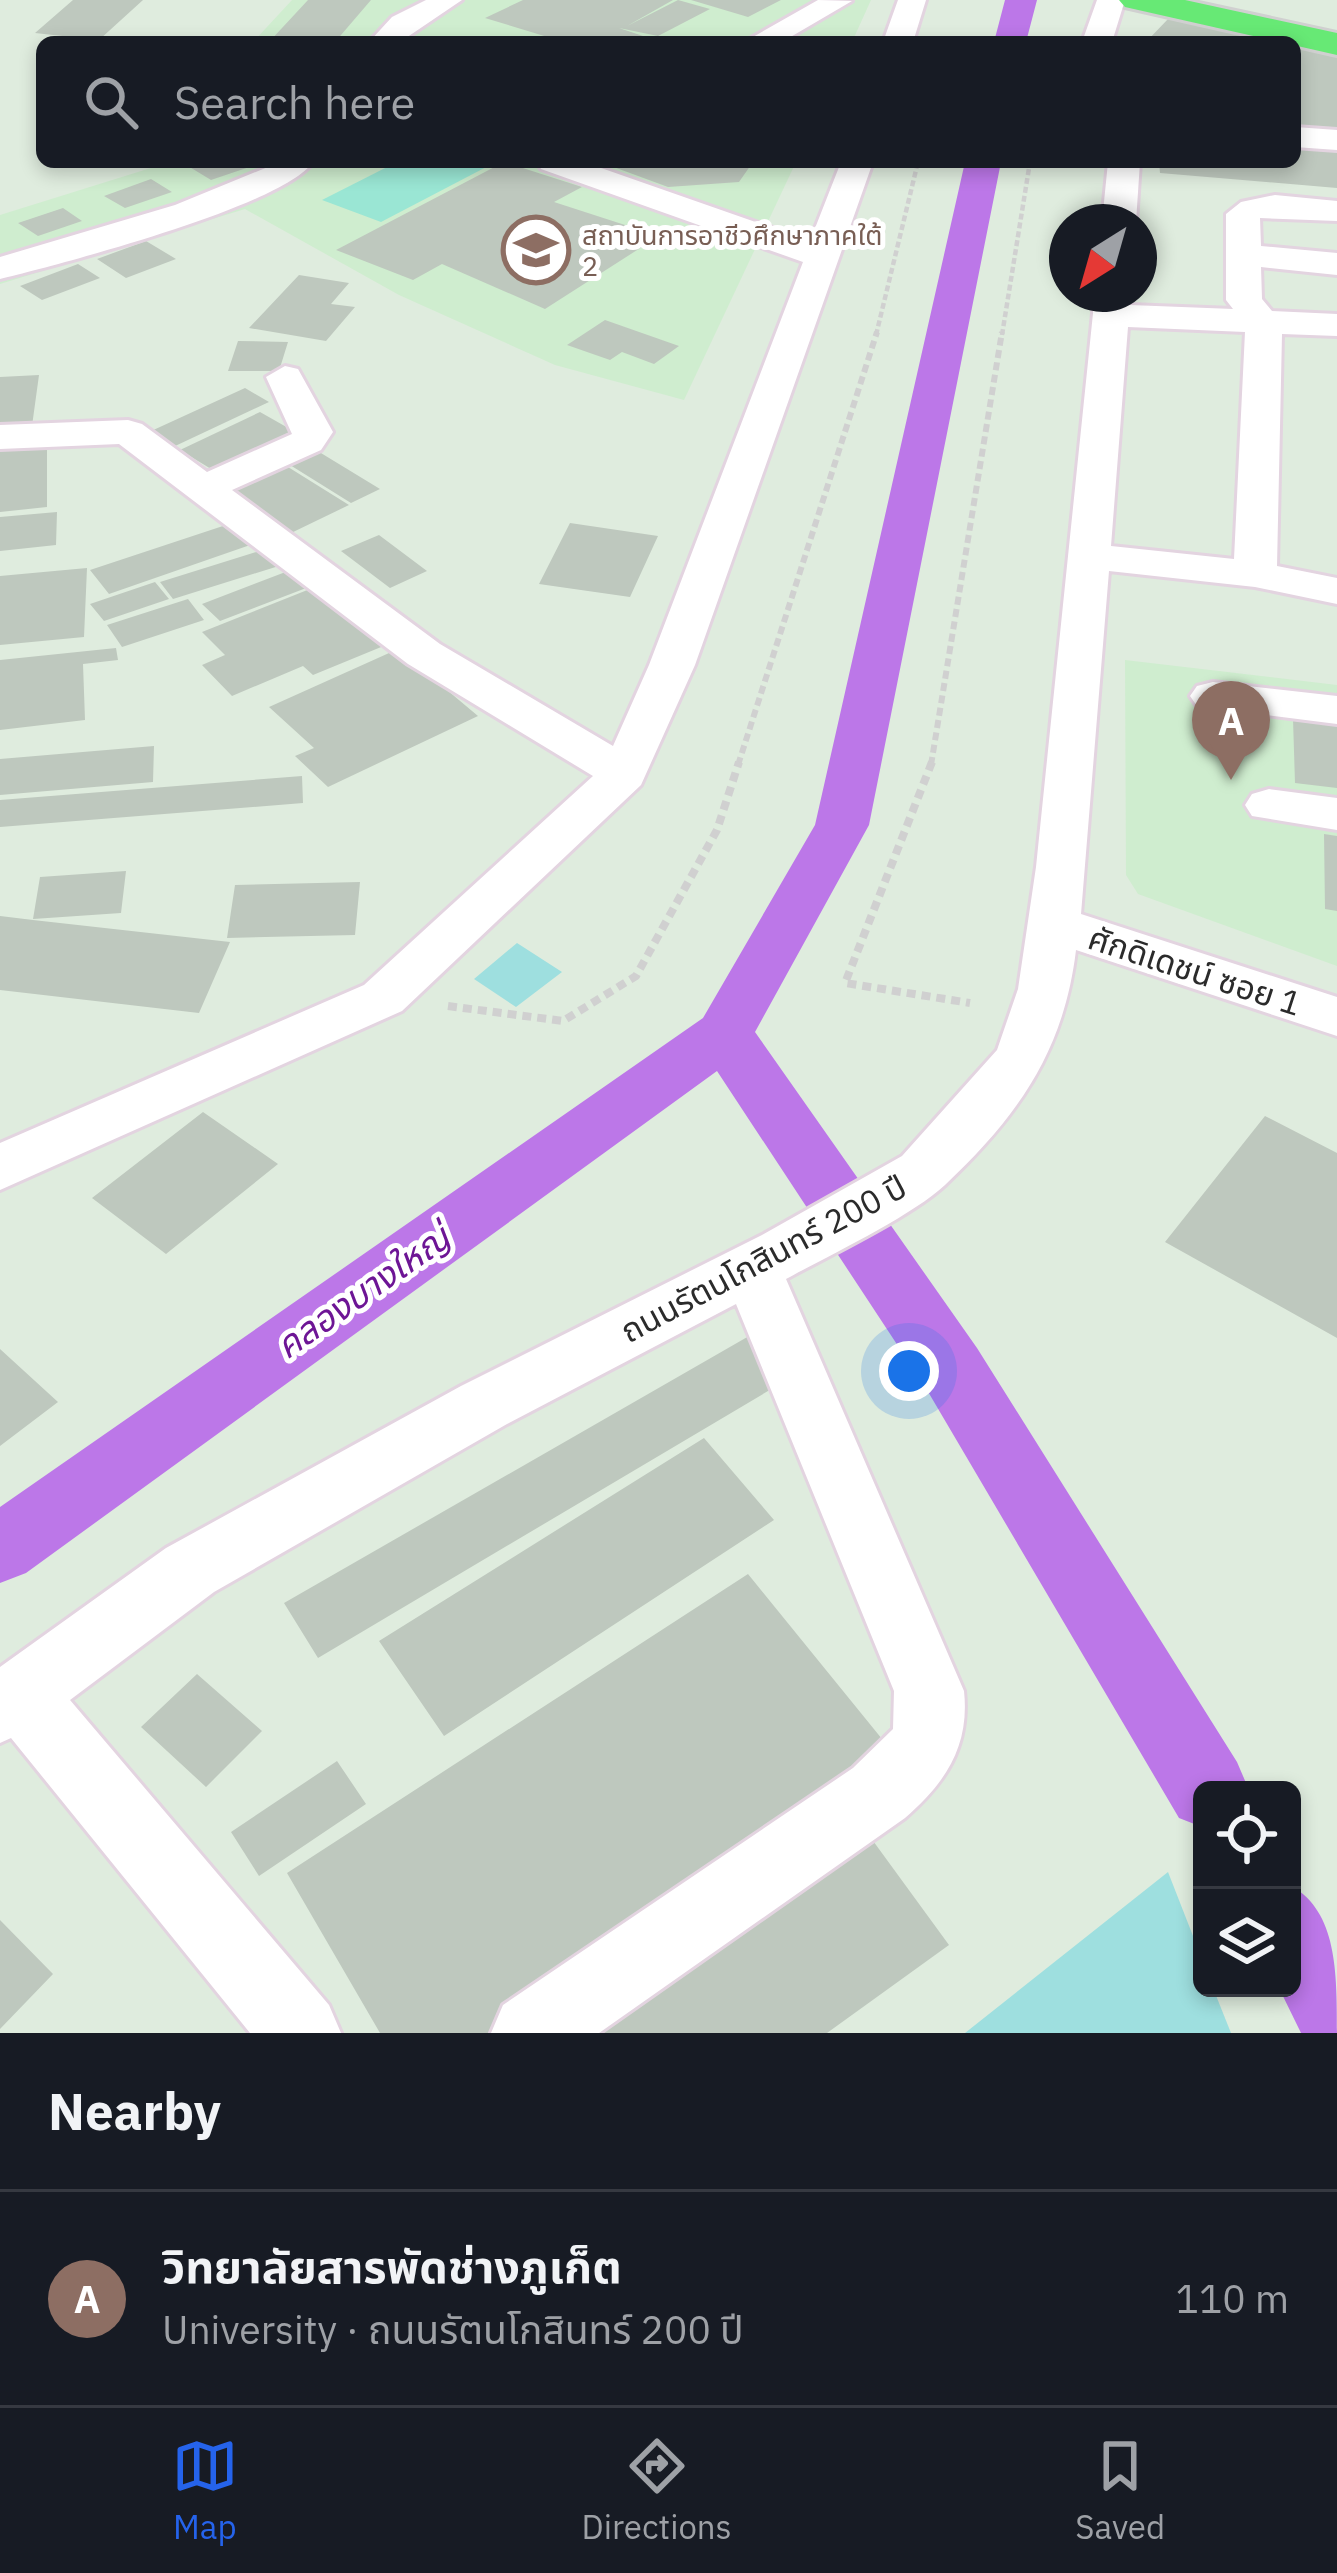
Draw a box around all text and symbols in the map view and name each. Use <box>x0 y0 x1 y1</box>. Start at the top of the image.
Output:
search box <box>36 36 1301 168</box>
icon: search <box>78 69 144 135</box>
text: Search here <box>174 73 415 131</box>
north arrow <box>1049 204 1157 312</box>
school or university icon: สถาบันการอาชีวศึกษาภาคใต้ 2 <box>501 215 571 285</box>
place label: สถาบันการอาชีวศึกษาภาคใต้ 2 <box>582 217 882 283</box>
pin: A <box>1192 681 1270 780</box>
street label: ศักดิเดชน์ ซอย 1 <box>1083 915 1307 1025</box>
street label: ถนนรัตนโกสินทร์ 200 ปี <box>613 1164 913 1352</box>
water label: คลองบางใหญ่ <box>266 1211 463 1368</box>
your location <box>879 1341 939 1401</box>
map controls <box>1193 1781 1301 1997</box>
button: locate <box>1193 1781 1301 1889</box>
button: layers <box>1193 1889 1301 1997</box>
text: Nearby <box>48 2078 221 2144</box>
text: วิทยาลัยสารพัดช่างภูเก็ต <box>162 2237 622 2295</box>
text: A <box>74 2273 100 2324</box>
text: 110 m <box>1176 2273 1289 2324</box>
text: University · ถนนรัตนโกสินทร์ 200 ปี <box>162 2304 744 2355</box>
tab: Map <box>172 2433 238 2548</box>
tab: Directions <box>582 2433 732 2548</box>
tab: Saved <box>1075 2433 1165 2548</box>

